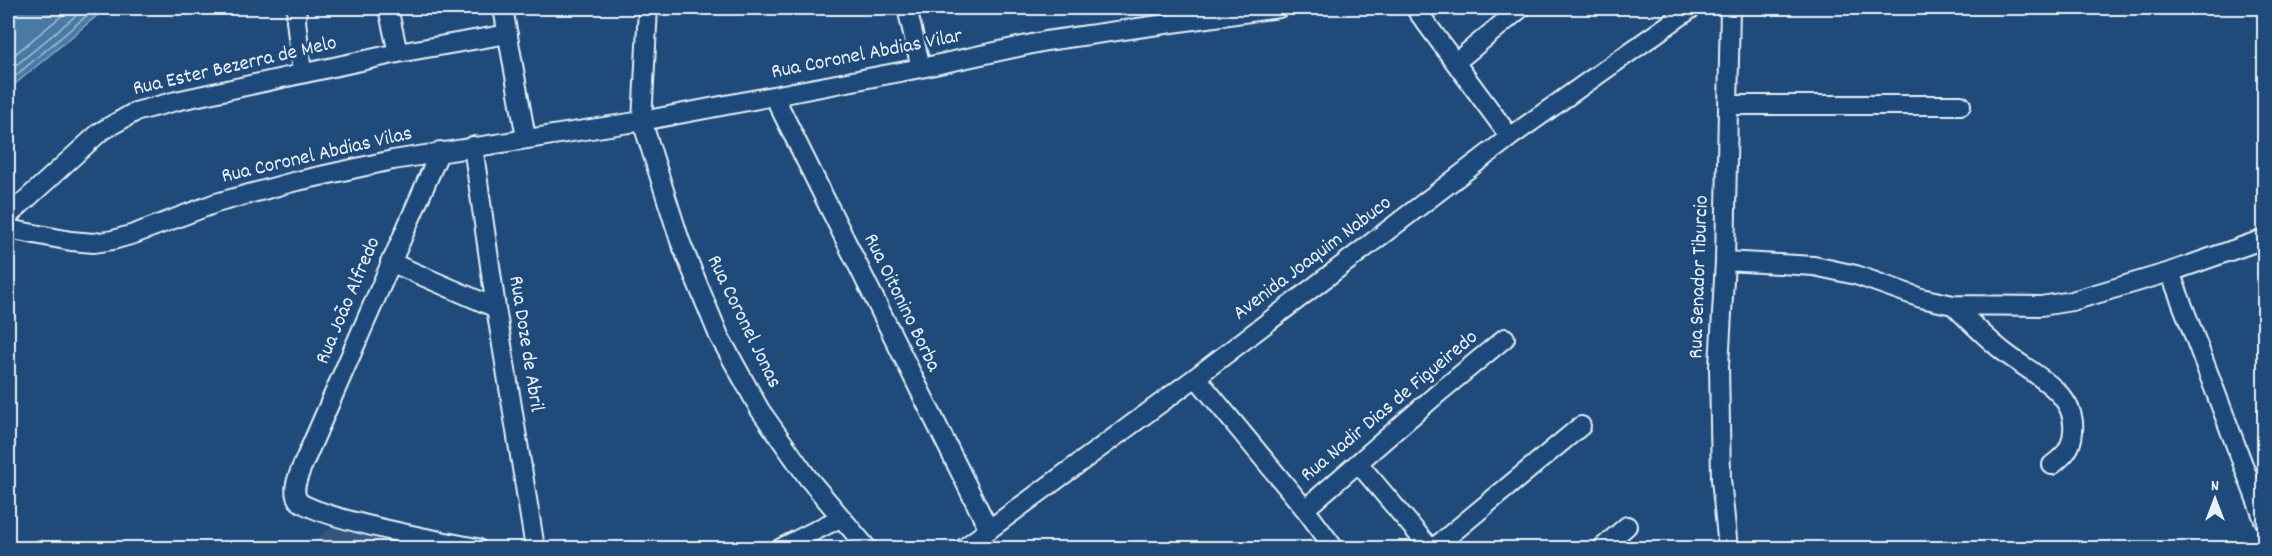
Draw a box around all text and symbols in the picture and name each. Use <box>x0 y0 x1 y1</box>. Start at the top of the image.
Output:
street label: Rua Coronel Abdias Vilar <box>769 22 965 88</box>
street label: Rua Ester Bezerra de Melo <box>130 29 340 105</box>
street label: Rua Coronel Abdias Vilas <box>219 119 415 193</box>
street label: Avenida Joaquim Nabuco <box>1227 189 1399 329</box>
street label: Rua Senador Tiburcio <box>1682 195 1718 359</box>
street label: Rua Oitonino Borba <box>855 229 948 378</box>
street label: Rua João Alfredo <box>309 233 389 369</box>
street label: Rua Coronel Jonas <box>698 250 788 394</box>
street label: Rua Doze de Abril <box>499 274 551 414</box>
street label: Rua Nadir Dias de Figueiredo <box>1295 324 1485 490</box>
north arrow <box>2185 469 2245 529</box>
text: N <box>2211 475 2219 498</box>

